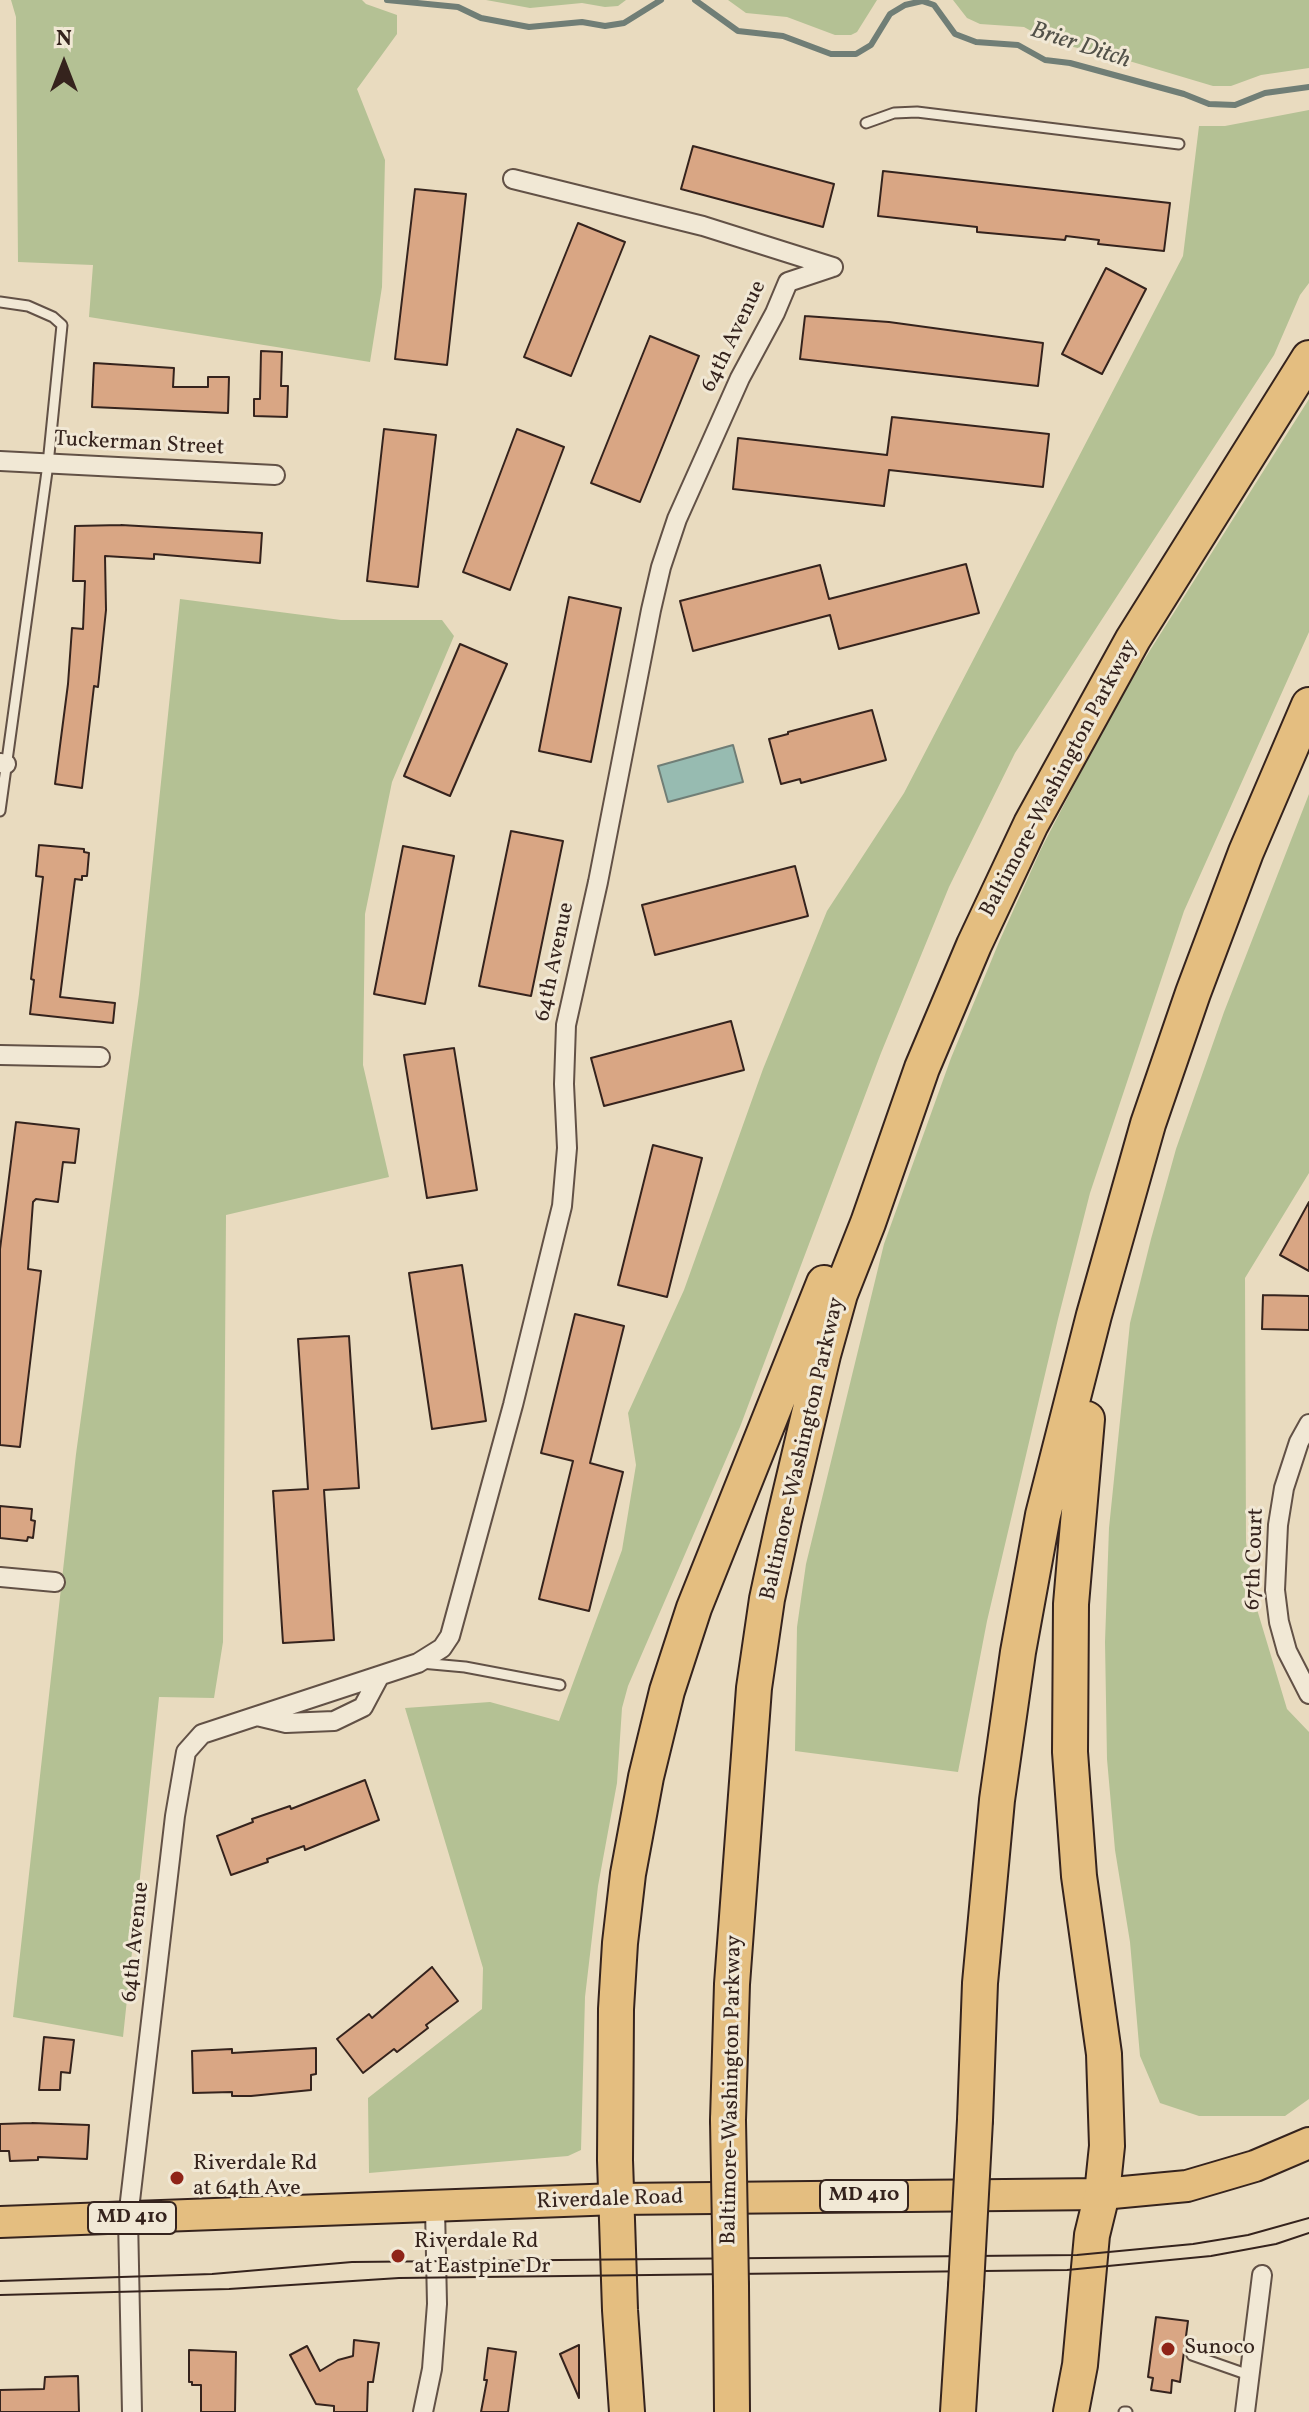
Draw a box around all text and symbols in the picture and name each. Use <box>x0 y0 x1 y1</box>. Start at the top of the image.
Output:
water label: Brier Ditch <box>1026 17 1134 77</box>
north arrow <box>24 24 104 104</box>
text: N <box>56 24 72 55</box>
street label: 64th Avenue <box>697 277 773 397</box>
street label: Tuckerman Street <box>53 427 225 463</box>
street label: Baltimore-Washington Parkway <box>976 636 1144 922</box>
street label: 64th Avenue <box>531 900 581 1024</box>
street label: Baltimore-Washington Parkway <box>756 1295 852 1603</box>
street label: 67th Court <box>1241 1507 1271 1611</box>
street label: 64th Avenue <box>118 1881 156 2003</box>
street label: Baltimore-Washington Parkway <box>717 1935 749 2245</box>
place label: Riverdale Rd at 64th Ave <box>193 2152 317 2204</box>
marker: Riverdale Rd at 64th Ave <box>168 2169 186 2187</box>
road number: MD 410 <box>820 2180 908 2212</box>
street label: Riverdale Road <box>536 2185 684 2217</box>
road number: MD 410 <box>88 2202 176 2234</box>
place label: Riverdale Rd at Eastpine Dr <box>414 2230 551 2282</box>
marker: Riverdale Rd at Eastpine Dr <box>389 2247 407 2265</box>
place label: Sunoco <box>1184 2336 1255 2362</box>
marker: Sunoco <box>1159 2340 1177 2358</box>

